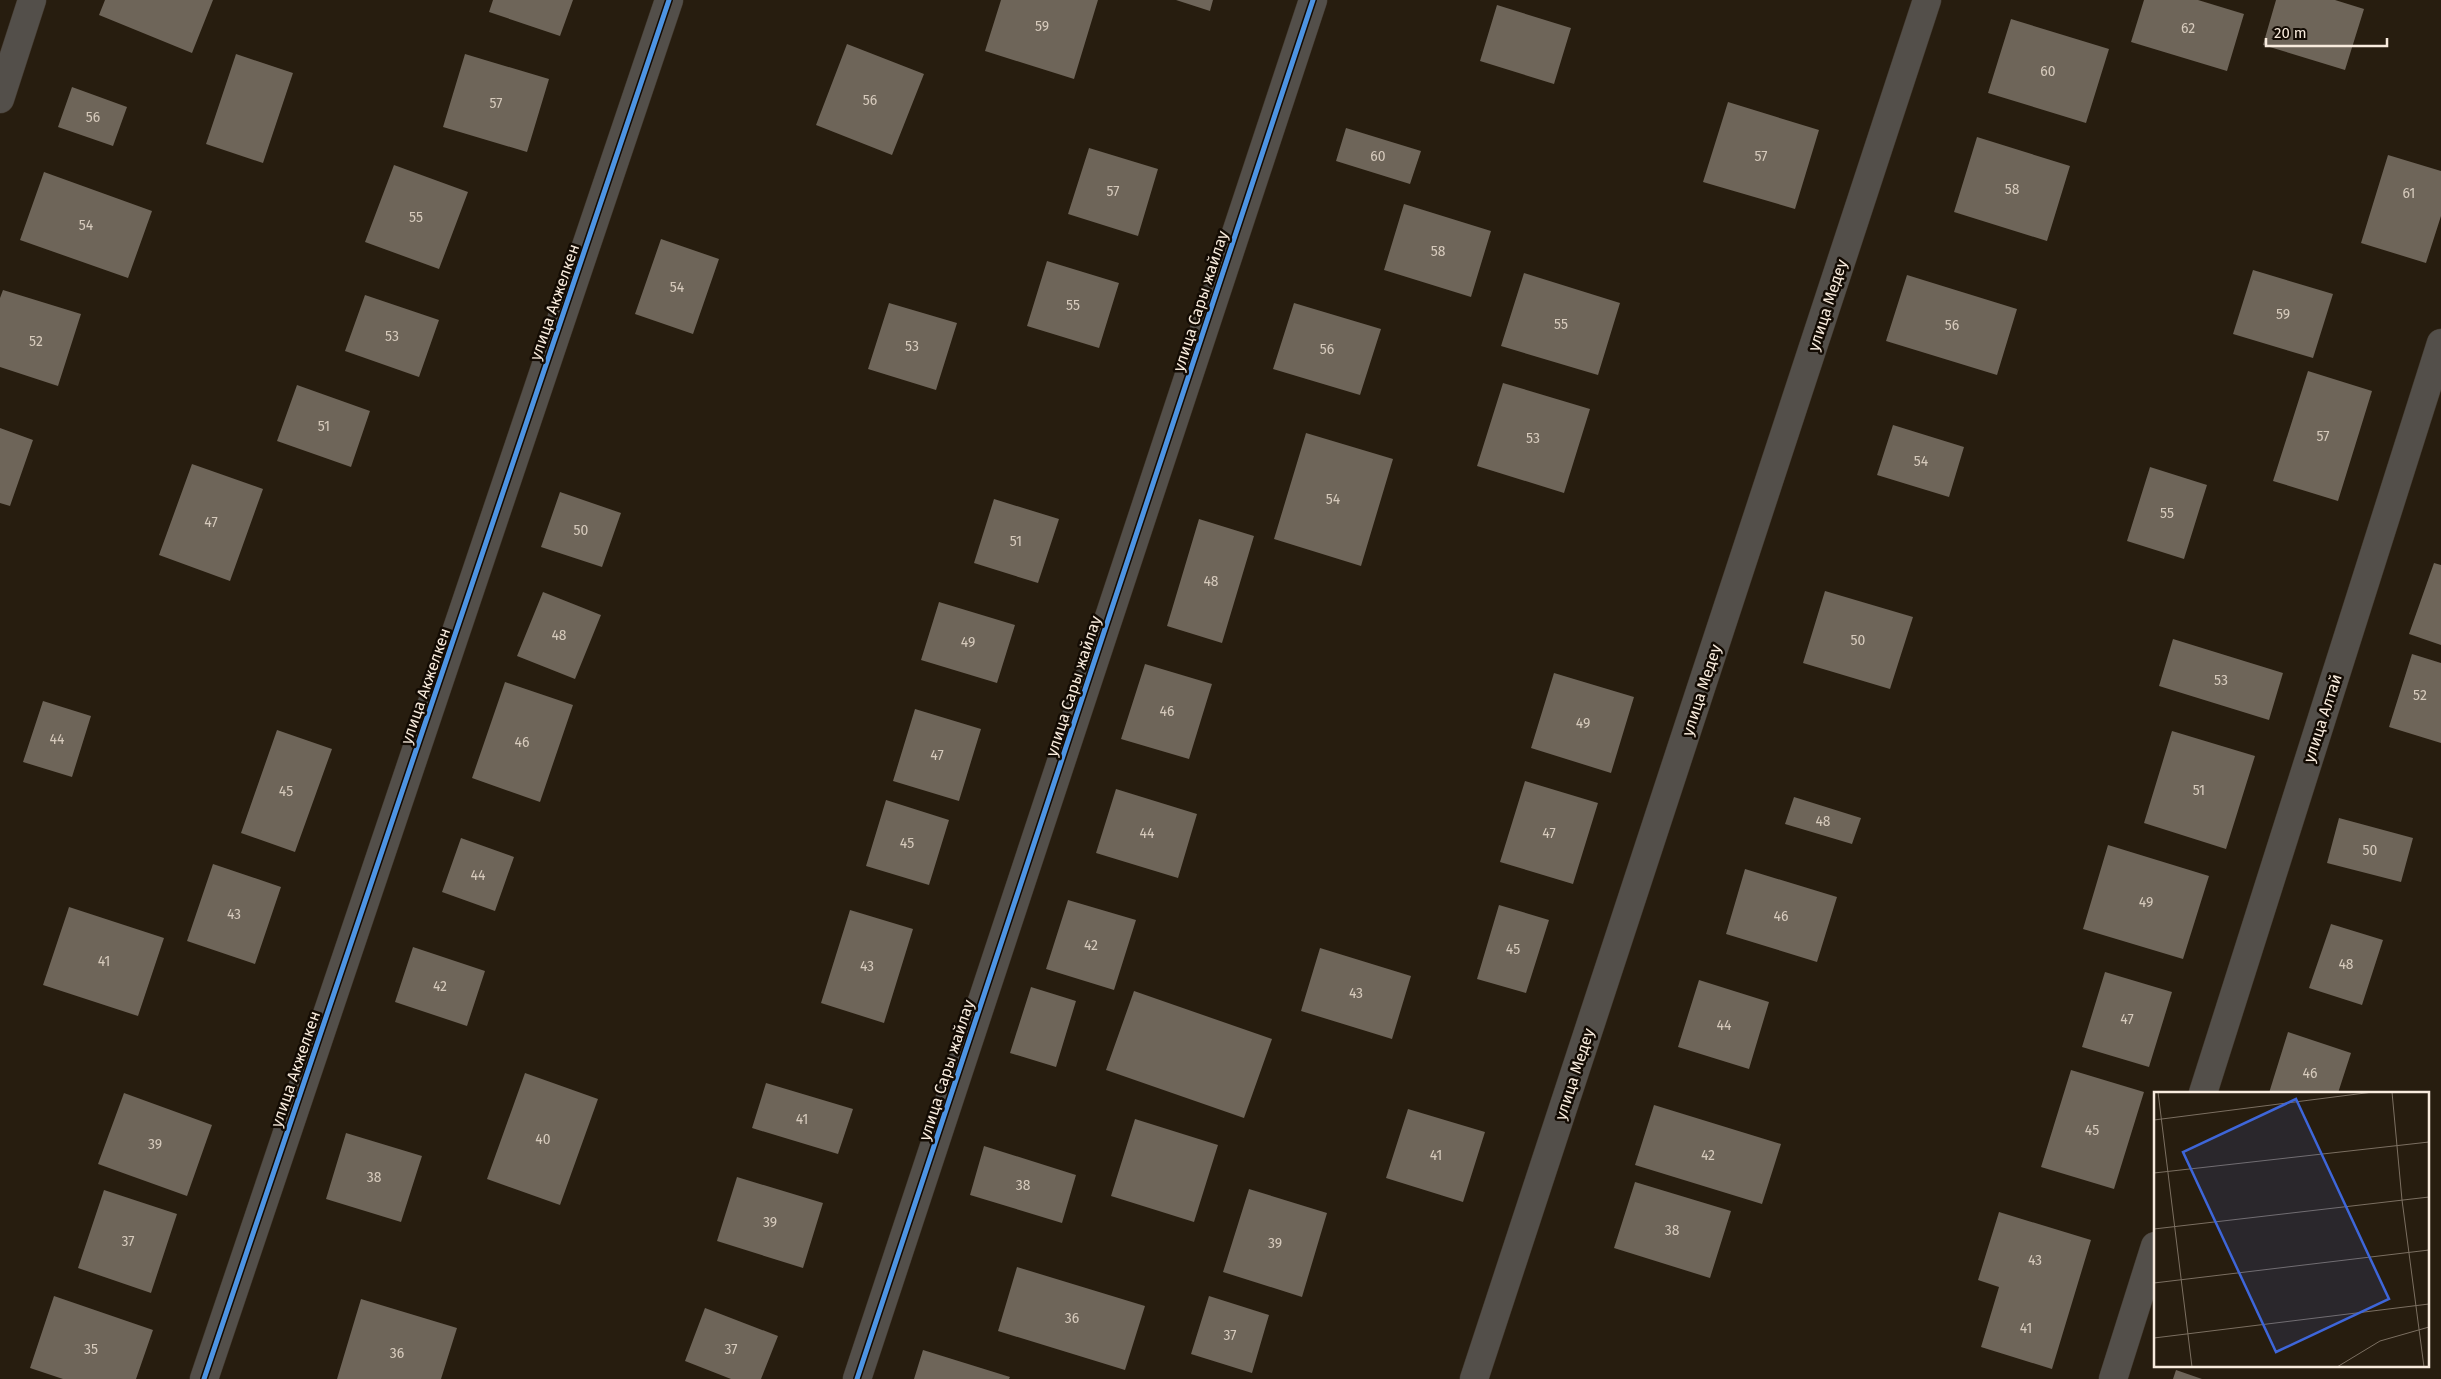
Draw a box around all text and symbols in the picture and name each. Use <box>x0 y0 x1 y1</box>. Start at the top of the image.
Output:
scale bar <box>2266 15 2387 47</box>
house number: 59 <box>1035 18 1049 35</box>
house number: 62 <box>2181 20 2195 37</box>
text: 20 m <box>2274 24 2307 42</box>
house number: 60 <box>2040 63 2056 80</box>
house number: 56 <box>863 92 877 109</box>
house number: 57 <box>490 95 502 112</box>
house number: 56 <box>86 109 100 126</box>
house number: 60 <box>1370 148 1386 165</box>
house number: 57 <box>1755 148 1767 165</box>
house number: 58 <box>2005 181 2020 198</box>
house number: 57 <box>1107 183 1119 200</box>
house number: 61 <box>2403 185 2415 202</box>
house number: 55 <box>409 209 423 226</box>
house number: 54 <box>79 217 94 234</box>
street label: улица Сары жайлау <box>1169 228 1232 374</box>
street label: улица Акжелкен <box>526 241 583 363</box>
house number: 58 <box>1431 243 1446 260</box>
street label: улица Медеу <box>1804 257 1851 353</box>
house number: 54 <box>670 279 685 296</box>
house number: 55 <box>1066 297 1080 314</box>
house number: 59 <box>2276 306 2290 323</box>
house number: 55 <box>1554 316 1568 333</box>
house number: 56 <box>1945 317 1959 334</box>
house number: 53 <box>385 328 399 345</box>
house number: 52 <box>29 333 43 350</box>
house number: 53 <box>905 338 919 355</box>
house number: 56 <box>1320 341 1334 358</box>
house number: 51 <box>318 418 330 435</box>
house number: 57 <box>2317 428 2329 445</box>
house number: 53 <box>1526 430 1540 447</box>
house number: 54 <box>1914 453 1929 470</box>
house number: 54 <box>1326 491 1341 508</box>
house number: 55 <box>2160 505 2174 522</box>
house number: 47 <box>204 514 218 531</box>
house number: 50 <box>574 522 589 539</box>
house number: 51 <box>1010 533 1022 550</box>
house number: 48 <box>1203 573 1219 590</box>
street label: улица Сары жайлау <box>1042 613 1105 759</box>
street label: улица Акжелкен <box>397 625 454 747</box>
house number: 48 <box>551 627 567 644</box>
house number: 50 <box>1851 632 1866 649</box>
house number: 49 <box>961 634 975 651</box>
street label: улица Медеу <box>1678 642 1725 738</box>
street label: улица Алтай <box>2299 671 2346 765</box>
house number: 53 <box>2214 672 2228 689</box>
house number: 52 <box>2413 687 2427 704</box>
house number: 46 <box>1160 703 1174 720</box>
house number: 49 <box>1576 715 1590 732</box>
house number: 44 <box>50 731 65 748</box>
house number: 46 <box>515 734 529 751</box>
house number: 47 <box>930 747 944 764</box>
house number: 51 <box>2193 782 2205 799</box>
house number: 45 <box>279 783 293 800</box>
house number: 48 <box>1815 813 1831 830</box>
house number: 44 <box>1140 825 1155 842</box>
house number: 47 <box>1542 825 1556 842</box>
house number: 45 <box>900 835 914 852</box>
house number: 50 <box>2363 842 2378 859</box>
house number: 44 <box>471 867 486 884</box>
house number: 49 <box>2139 894 2153 911</box>
house number: 43 <box>227 906 241 923</box>
house number: 46 <box>1774 908 1788 925</box>
house number: 42 <box>1084 937 1098 954</box>
house number: 45 <box>1506 941 1520 958</box>
house number: 41 <box>98 953 110 970</box>
house number: 48 <box>2338 956 2354 973</box>
house number: 43 <box>860 958 874 975</box>
house number: 42 <box>433 978 447 995</box>
house number: 43 <box>1349 985 1363 1002</box>
street label: улица Сары жайлау <box>915 997 978 1143</box>
street label: улица Акжелкен <box>267 1008 324 1130</box>
house number: 47 <box>2120 1011 2134 1028</box>
house number: 44 <box>1717 1017 1732 1034</box>
street label: улица Медеу <box>1551 1026 1598 1122</box>
house number: 46 <box>2303 1065 2317 1082</box>
inset map <box>2154 1092 2428 1366</box>
house number: 41 <box>796 1111 808 1128</box>
house number: 45 <box>2085 1122 2099 1139</box>
house number: 40 <box>535 1131 551 1148</box>
house number: 39 <box>148 1136 162 1153</box>
house number: 41 <box>1430 1147 1442 1164</box>
house number: 42 <box>1701 1147 1715 1164</box>
house number: 38 <box>367 1169 382 1186</box>
house number: 38 <box>1016 1177 1031 1194</box>
house number: 39 <box>763 1214 777 1231</box>
house number: 38 <box>1665 1222 1680 1239</box>
house number: 37 <box>121 1233 135 1250</box>
house number: 39 <box>1268 1235 1282 1252</box>
house number: 43 <box>2028 1252 2042 1269</box>
house number: 36 <box>1065 1310 1079 1327</box>
house number: 41 <box>2020 1320 2032 1337</box>
house number: 37 <box>1223 1327 1237 1344</box>
house number: 35 <box>84 1341 98 1358</box>
house number: 37 <box>724 1341 738 1358</box>
house number: 36 <box>390 1345 404 1362</box>

